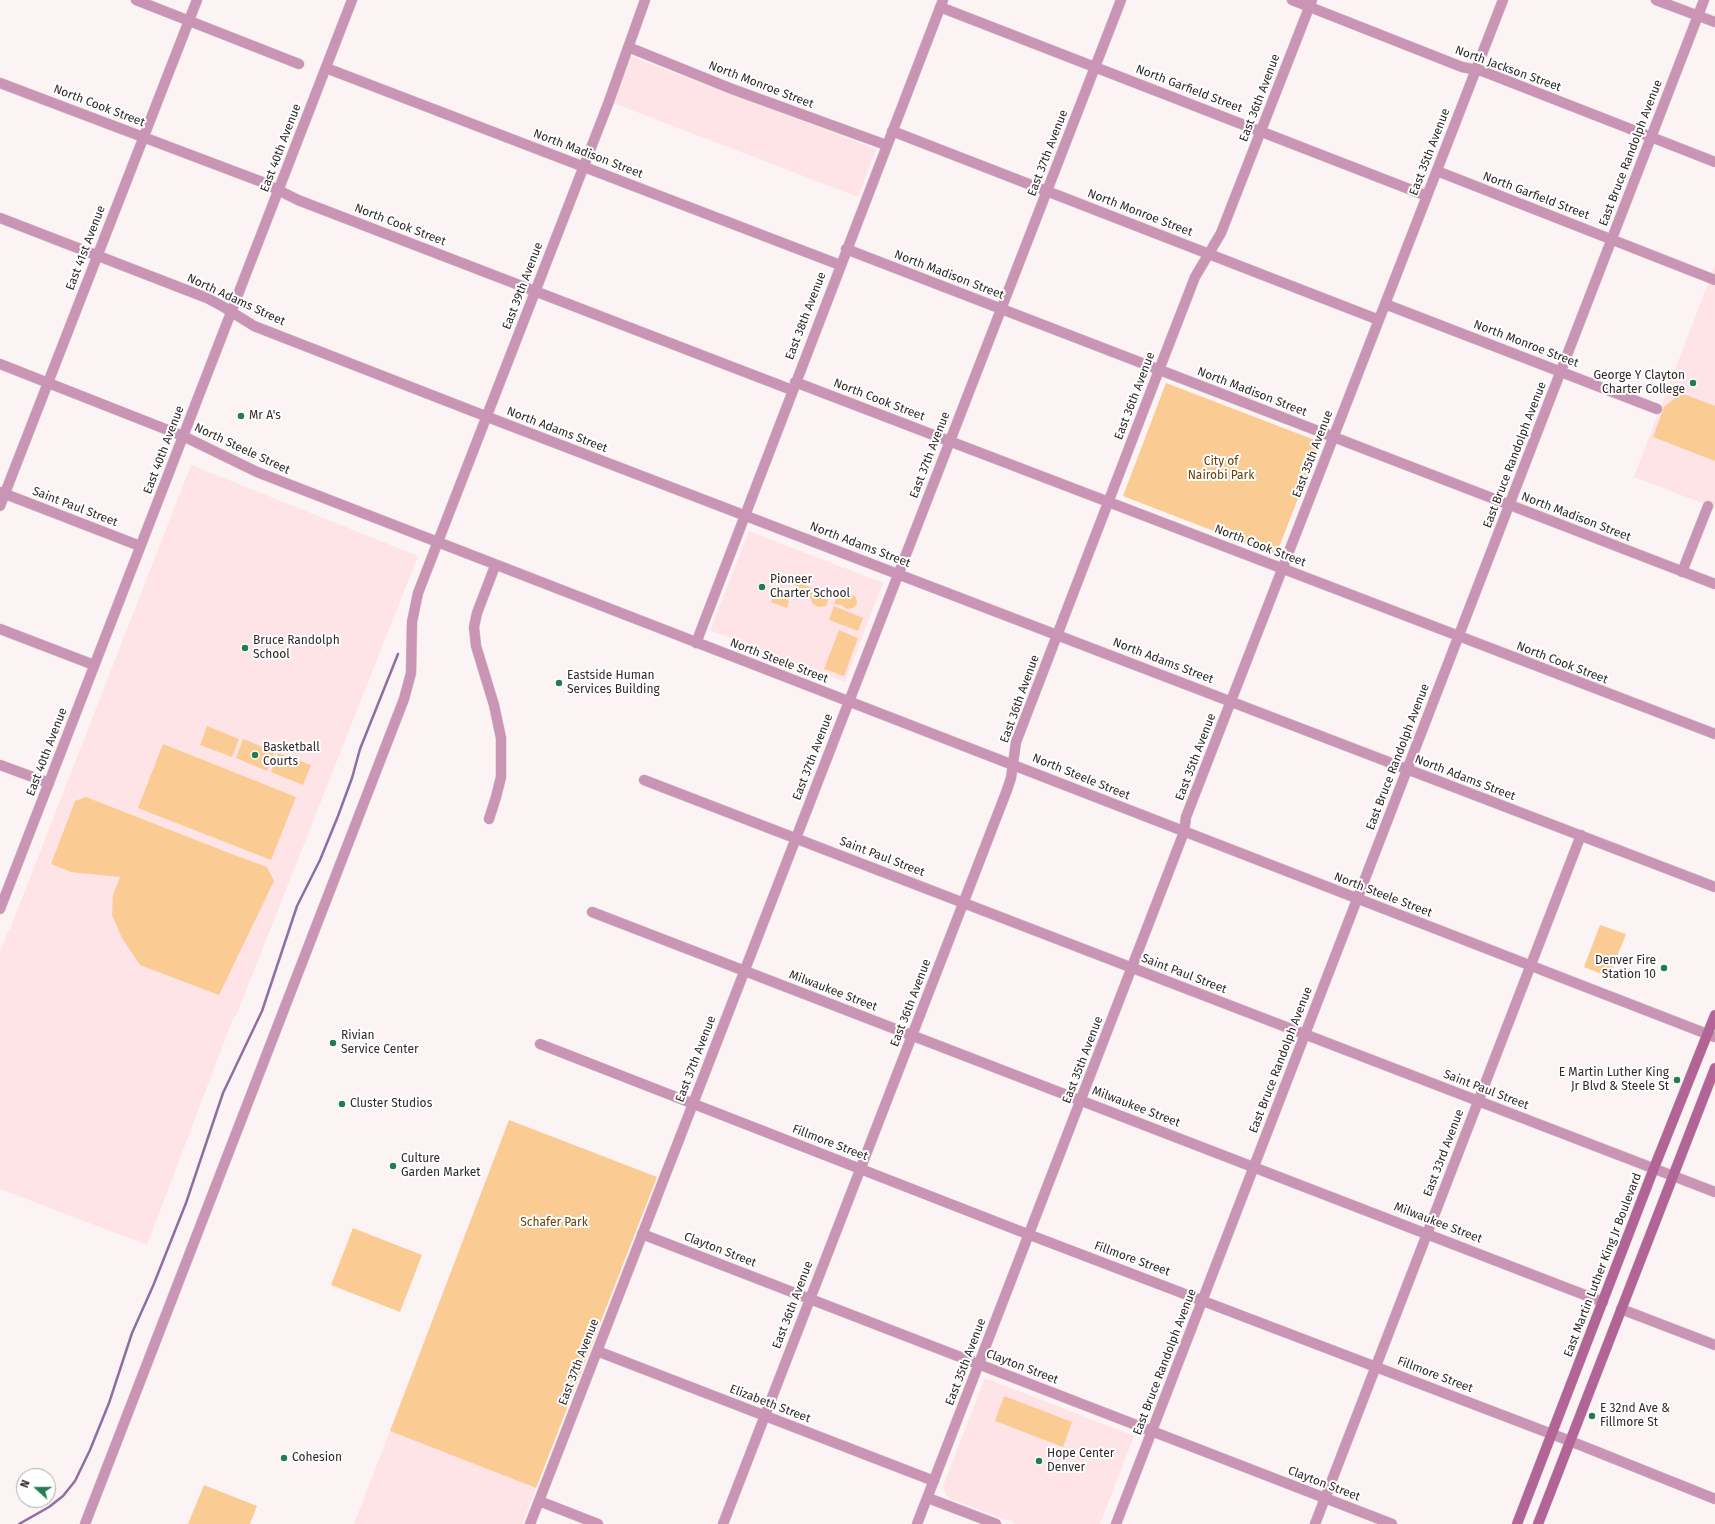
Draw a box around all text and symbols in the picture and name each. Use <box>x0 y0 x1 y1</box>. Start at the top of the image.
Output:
street label: North Jackson Street <box>1453 43 1563 95</box>
street label: East 36th Avenue <box>1237 52 1283 144</box>
street label: North Monroe Street <box>706 58 816 112</box>
street label: North Garfield Street <box>1134 62 1244 116</box>
street label: East Bruce Randolph Avenue <box>1596 78 1666 228</box>
street label: North Cook Street <box>51 82 147 130</box>
street label: East 40th Avenue <box>258 102 304 194</box>
street label: East 35th Avenue <box>1407 106 1453 198</box>
street label: East 37th Avenue <box>1025 108 1071 198</box>
street label: North Madison Street <box>531 126 645 182</box>
street label: North Garfield Street <box>1481 169 1591 223</box>
street label: North Monroe Street <box>1085 186 1195 240</box>
street label: North Cook Street <box>352 201 448 249</box>
street label: East 41st Avenue <box>63 204 109 292</box>
street label: East 39th Avenue <box>500 240 546 332</box>
street label: North Madison Street <box>892 247 1006 303</box>
street label: East 38th Avenue <box>783 270 829 362</box>
street label: North Adams Street <box>185 271 287 329</box>
street label: North Monroe Street <box>1471 317 1581 371</box>
street label: East 36th Avenue <box>1112 350 1158 442</box>
street label: North Madison Street <box>1195 364 1309 420</box>
place label: George Y Clayton Charter College <box>1593 369 1685 397</box>
street label: North Cook Street <box>831 376 927 424</box>
marker: George Y Clayton Charter College <box>1688 378 1698 388</box>
street label: East Bruce Randolph Avenue <box>1480 380 1550 530</box>
street label: East 40th Avenue <box>141 404 187 496</box>
street label: North Adams Street <box>505 404 609 456</box>
street label: East 35th Avenue <box>1290 408 1336 500</box>
place label: Mr A's <box>249 409 281 423</box>
street label: East 37th Avenue <box>907 410 953 500</box>
marker: Mr A's <box>236 411 246 421</box>
street label: North Steele Street <box>192 421 292 477</box>
park label: City of Nairobi Park <box>1188 455 1254 483</box>
street label: Saint Paul Street <box>30 484 120 530</box>
street label: North Madison Street <box>1519 489 1633 545</box>
street label: North Adams Street <box>808 519 912 571</box>
street label: North Cook Street <box>1212 522 1308 570</box>
place label: Pioneer Charter School <box>770 573 850 601</box>
marker: Pioneer Charter School <box>757 582 767 592</box>
place label: Bruce Randolph School <box>253 634 340 662</box>
street label: North Adams Street <box>1111 635 1215 687</box>
street label: North Steele Street <box>728 636 830 686</box>
street label: North Cook Street <box>1514 639 1610 687</box>
marker: Bruce Randolph School <box>240 643 250 653</box>
street label: East 36th Avenue <box>997 653 1043 745</box>
place label: Eastside Human Services Building <box>567 669 660 697</box>
marker: Eastside Human Services Building <box>554 678 564 688</box>
street label: East Bruce Randolph Avenue <box>1363 682 1433 832</box>
street label: East 40th Avenue <box>24 706 70 798</box>
street label: East 35th Avenue <box>1173 711 1219 803</box>
street label: East 37th Avenue <box>790 712 836 802</box>
place label: Basketball Courts <box>263 741 320 769</box>
marker: Basketball Courts <box>250 750 260 760</box>
street label: North Steele Street <box>1030 751 1132 803</box>
street label: North Adams Street <box>1413 752 1517 804</box>
street label: Saint Paul Street <box>837 834 927 880</box>
street label: North Steele Street <box>1332 870 1434 920</box>
street label: Saint Paul Street <box>1139 951 1229 997</box>
place label: Denver Fire Station 10 <box>1595 954 1656 982</box>
street label: East 36th Avenue <box>888 957 934 1049</box>
marker: Denver Fire Station 10 <box>1659 963 1669 973</box>
street label: Milwaukee Street <box>787 968 879 1014</box>
street label: East Bruce Randolph Avenue <box>1246 985 1316 1135</box>
street label: East 37th Avenue <box>673 1014 719 1104</box>
street label: East 35th Avenue <box>1060 1014 1106 1106</box>
place label: Rivian Service Center <box>341 1029 419 1057</box>
marker: Rivian Service Center <box>328 1038 338 1048</box>
place label: E Martin Luther King Jr Blvd & Steele St <box>1559 1066 1669 1094</box>
street label: Saint Paul Street <box>1441 1067 1531 1113</box>
marker: E Martin Luther King Jr Blvd & Steele St <box>1672 1075 1682 1085</box>
street label: Milwaukee Street <box>1090 1084 1182 1130</box>
place label: Cluster Studios <box>350 1097 432 1111</box>
marker: Cluster Studios <box>337 1099 347 1109</box>
street label: East 33rd Avenue <box>1421 1107 1467 1199</box>
street label: Fillmore Street <box>790 1122 870 1164</box>
place label: Culture Garden Market <box>401 1152 481 1180</box>
marker: Culture Garden Market <box>388 1161 398 1171</box>
street label: East Martin Luther King Jr Boulevard <box>1561 1171 1645 1359</box>
street label: Milwaukee Street <box>1392 1200 1484 1246</box>
park label: Schafer Park <box>520 1216 588 1230</box>
street label: Clayton Street <box>682 1230 758 1270</box>
street label: Fillmore Street <box>1092 1239 1172 1279</box>
street label: East 36th Avenue <box>770 1259 816 1351</box>
street label: East Bruce Randolph Avenue <box>1130 1287 1200 1437</box>
street label: East 35th Avenue <box>943 1316 989 1408</box>
street label: East 37th Avenue <box>556 1317 602 1407</box>
street label: Clayton Street <box>984 1347 1060 1387</box>
street label: Fillmore Street <box>1395 1354 1475 1396</box>
street label: Elizabeth Street <box>727 1382 813 1426</box>
place label: E 32nd Ave & Fillmore St <box>1600 1402 1670 1430</box>
marker: E 32nd Ave & Fillmore St <box>1587 1411 1597 1421</box>
place label: Hope Center Denver <box>1047 1447 1114 1475</box>
place label: Cohesion <box>292 1451 342 1465</box>
marker: Cohesion <box>279 1453 289 1463</box>
marker: Hope Center Denver <box>1034 1456 1044 1466</box>
street label: Clayton Street <box>1286 1464 1362 1504</box>
north arrow <box>16 1468 56 1508</box>
text: N <box>18 1478 33 1490</box>

